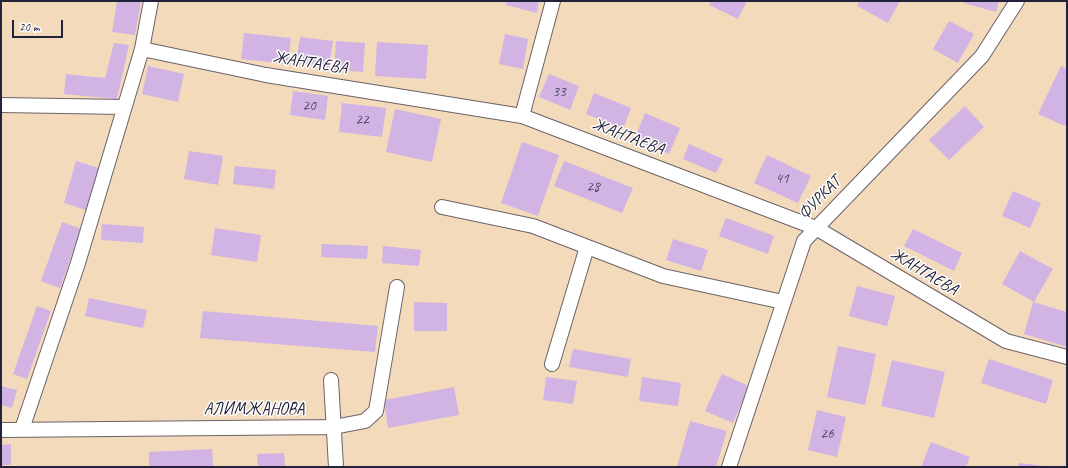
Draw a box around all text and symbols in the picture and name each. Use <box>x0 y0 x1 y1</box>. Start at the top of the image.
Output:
scale bar <box>14 12 65 38</box>
text: 20 m <box>19 19 39 35</box>
street label: ЖАНТАЕВА <box>271 47 349 79</box>
house number: 33 <box>552 83 566 101</box>
house number: 20 <box>302 97 316 115</box>
house number: 22 <box>355 111 369 129</box>
street label: ЖАНТАЕВА <box>589 114 667 160</box>
house number: 41 <box>775 170 789 188</box>
street label: ФУРКАТ <box>794 172 846 224</box>
house number: 28 <box>586 178 600 196</box>
street label: ЖАНТАЕВА <box>887 244 961 300</box>
street label: АЛИМЖАНОВА <box>204 400 304 420</box>
house number: 26 <box>820 425 834 443</box>

